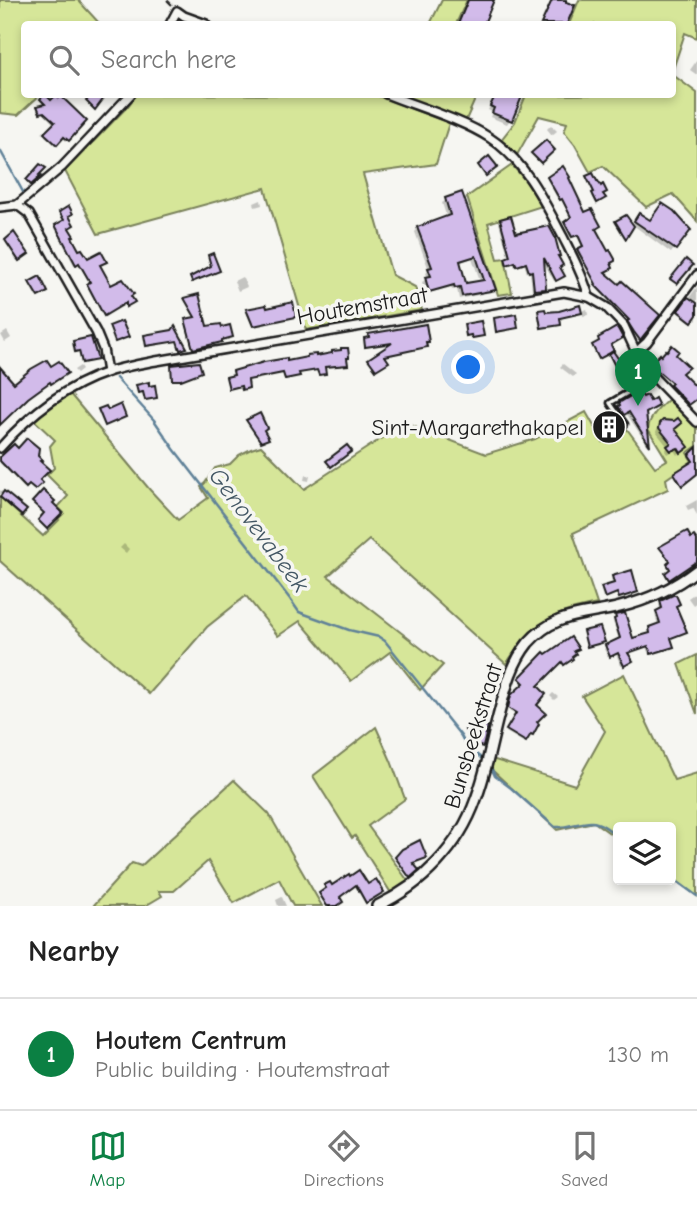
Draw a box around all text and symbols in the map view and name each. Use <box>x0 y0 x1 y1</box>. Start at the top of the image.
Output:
search box <box>21 21 676 98</box>
icon: search <box>45 41 83 79</box>
text: Search here <box>101 45 236 75</box>
street label: Houtemstraat <box>295 281 431 331</box>
pin: 1 <box>615 348 661 406</box>
your location <box>451 350 485 384</box>
building icon: Sint-Margarethakapel <box>590 408 628 446</box>
place label: Sint-Margarethakapel <box>372 414 584 441</box>
water label: Genovevabeek <box>203 462 315 598</box>
street label: Bunsbeekstraat <box>438 659 508 812</box>
map controls <box>613 822 676 885</box>
button: layers <box>613 822 676 885</box>
text: Nearby <box>28 934 119 969</box>
text: Houtem Centrum <box>95 1026 287 1056</box>
text: 1 <box>46 1041 56 1068</box>
text: 130 m <box>608 1041 669 1068</box>
text: Public building · Houtemstraat <box>95 1056 389 1083</box>
tab: Map <box>89 1127 127 1191</box>
tab: Directions <box>304 1127 384 1191</box>
tab: Saved <box>561 1127 608 1191</box>

